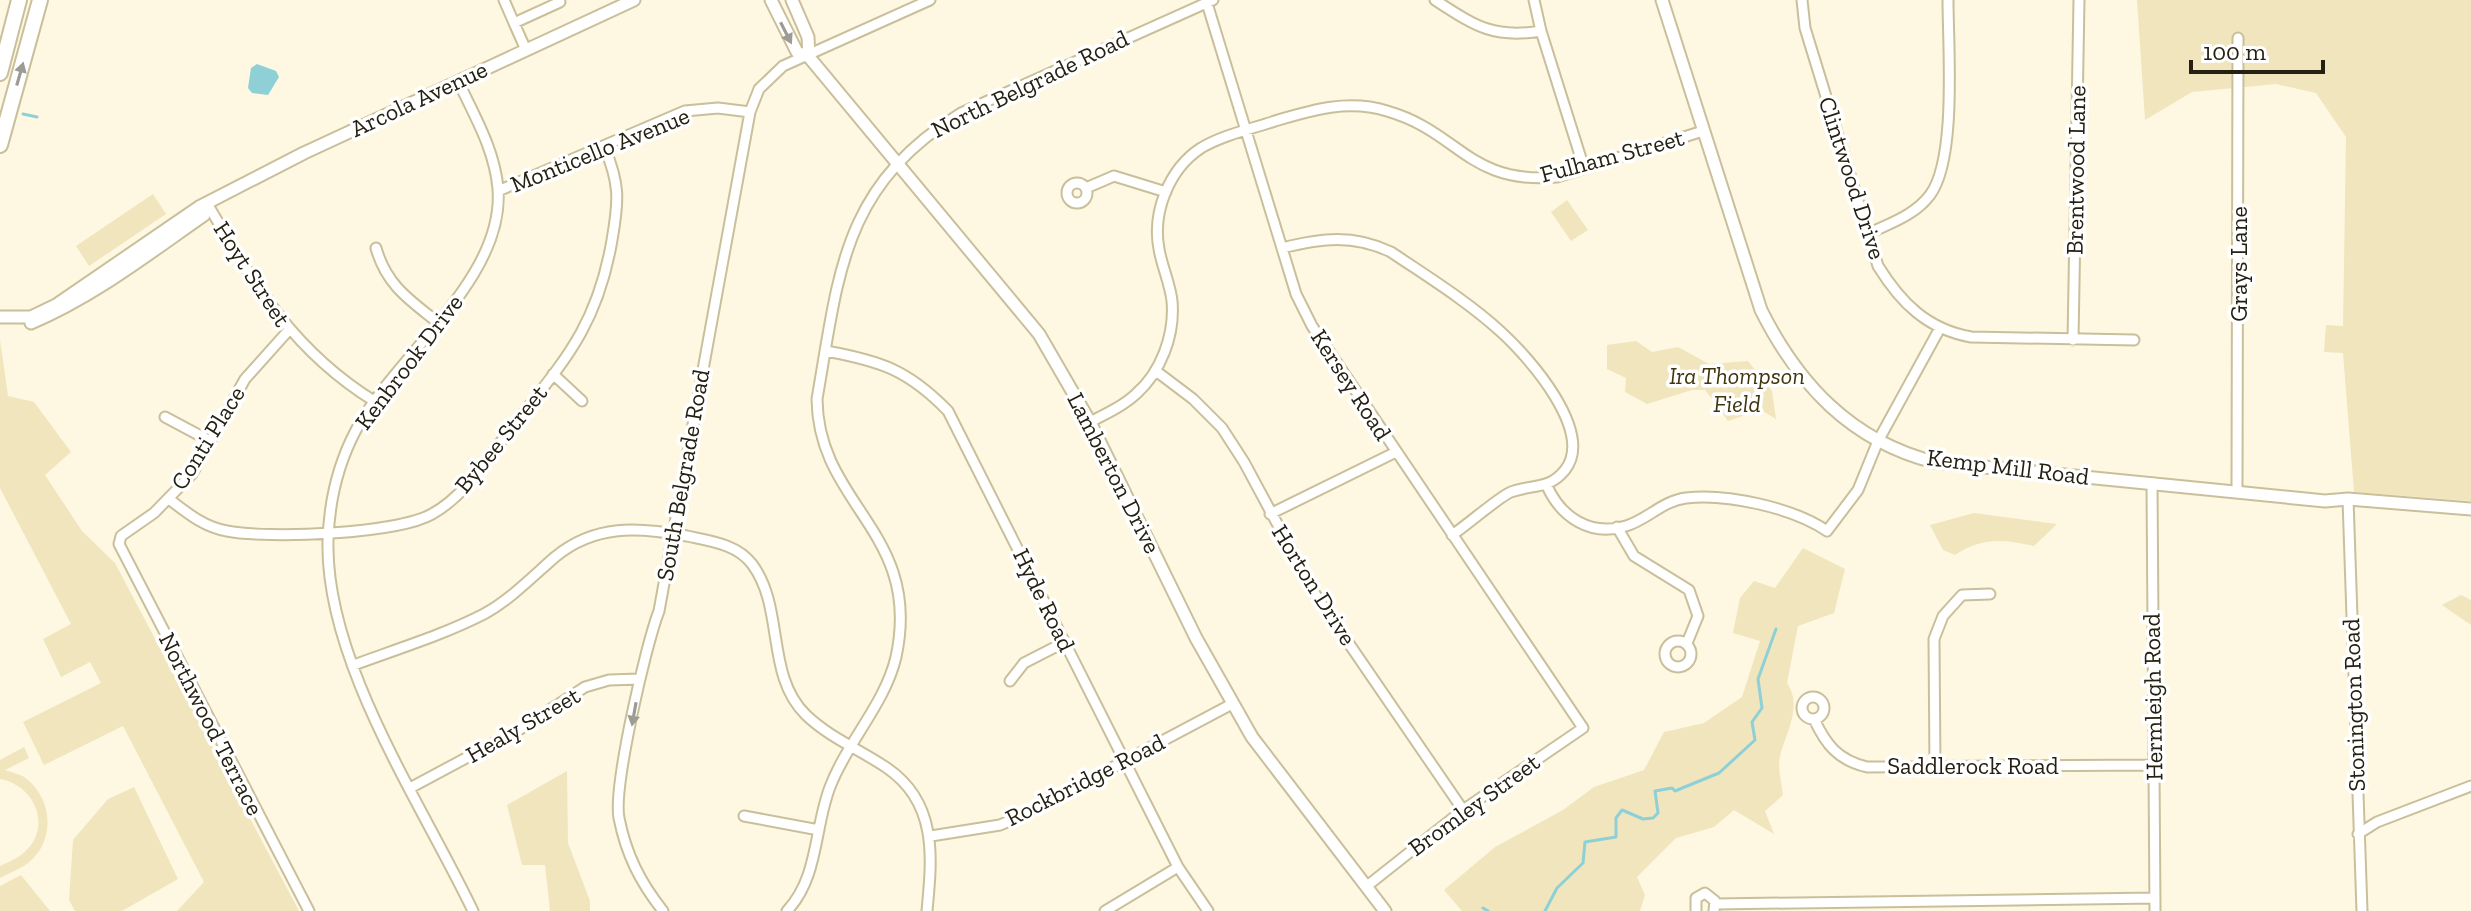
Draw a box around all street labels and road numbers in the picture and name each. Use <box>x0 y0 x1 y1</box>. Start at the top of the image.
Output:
street label: North Belgrade Road <box>927 23 1133 144</box>
street label: Arcola Avenue <box>346 54 492 143</box>
street label: Brentwood Lane <box>2060 85 2091 255</box>
street label: Clintwood Drive <box>1813 93 1892 263</box>
street label: Monticello Avenue <box>506 100 694 199</box>
street label: Fulham Street <box>1537 122 1687 189</box>
street label: Grays Lane <box>2224 206 2253 322</box>
street label: Hoyt Street <box>208 216 297 332</box>
street label: Kenbrook Drive <box>348 288 469 435</box>
street label: Kersey Road <box>1305 324 1398 446</box>
street label: South Belgrade Road <box>650 367 715 583</box>
street label: Bybee Street <box>448 379 553 499</box>
street label: Conti Place <box>164 381 251 495</box>
street label: Lamberton Drive <box>1061 388 1167 558</box>
street label: Kemp Mill Road <box>1925 442 2091 491</box>
street label: Horton Drive <box>1266 519 1363 650</box>
street label: Hyde Road <box>1007 544 1082 656</box>
street label: Hermleigh Road <box>2137 613 2168 781</box>
street label: Stonington Road <box>2336 618 2371 792</box>
street label: Northwood Terrace <box>153 628 270 820</box>
street label: Healy Street <box>461 680 585 769</box>
street label: Rockbridge Road <box>1000 727 1169 832</box>
street label: Bromley Street <box>1402 747 1545 862</box>
street label: Saddlerock Road <box>1887 751 2059 780</box>

